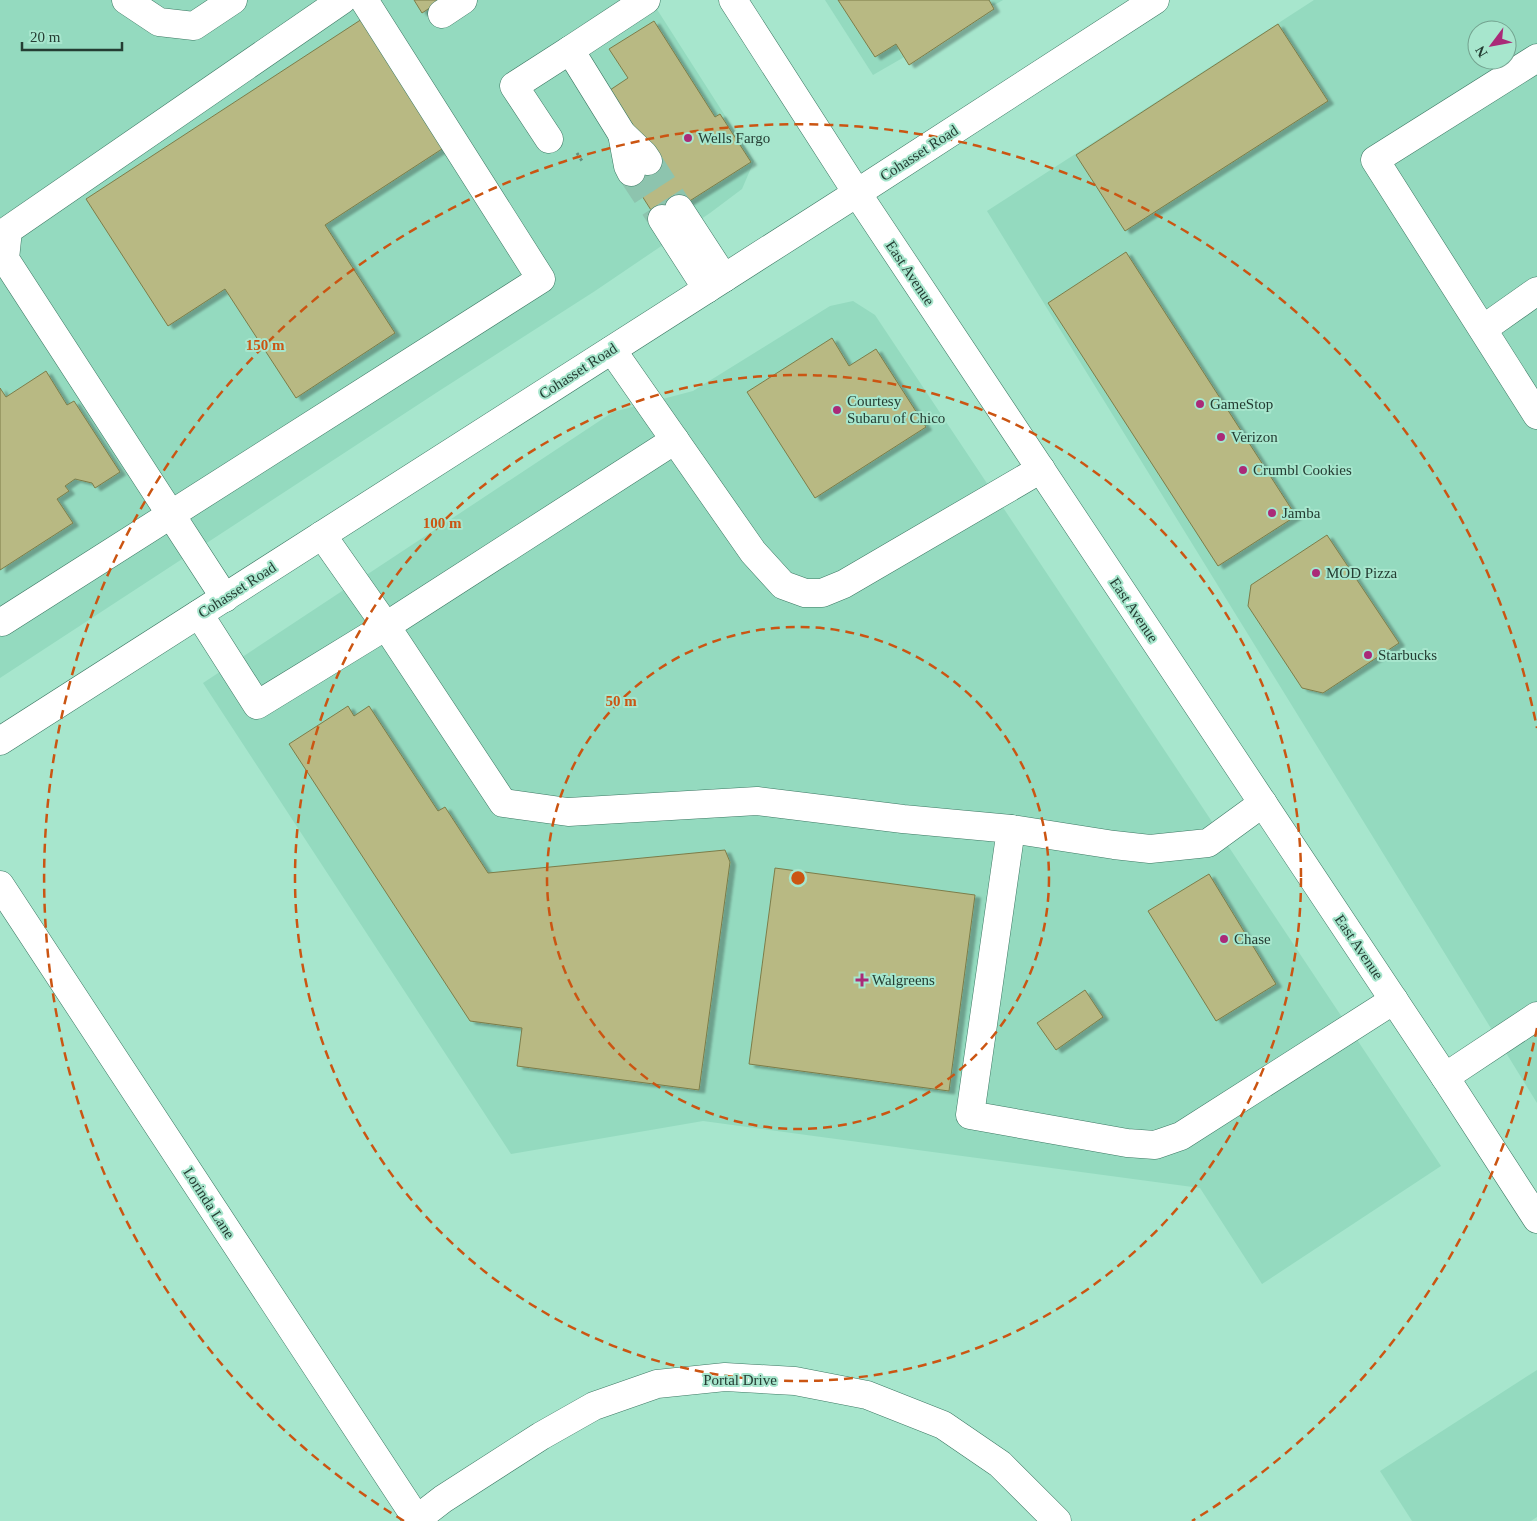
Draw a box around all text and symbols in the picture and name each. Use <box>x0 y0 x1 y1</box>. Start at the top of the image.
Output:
scale bar <box>22 20 122 52</box>
north arrow <box>1467 20 1517 70</box>
text: 20 m <box>30 29 61 45</box>
text: N <box>1472 43 1490 60</box>
street label: Cohasset Road <box>877 122 961 184</box>
place label: Wells Fargo <box>698 130 770 146</box>
marker: Wells Fargo <box>682 132 694 144</box>
street label: East Avenue <box>883 238 938 309</box>
text: 150 m <box>246 337 285 353</box>
street label: Cohasset Road <box>536 340 620 402</box>
place label: Courtesy Subaru of Chico <box>847 393 945 426</box>
place label: GameStop <box>1210 396 1273 412</box>
marker: GameStop <box>1194 398 1206 410</box>
marker: Courtesy Subaru of Chico <box>831 404 843 416</box>
place label: Verizon <box>1231 429 1278 445</box>
marker: Verizon <box>1215 431 1227 443</box>
place label: Crumbl Cookies <box>1253 462 1352 478</box>
marker: Crumbl Cookies <box>1237 464 1249 476</box>
place label: Jamba <box>1282 505 1321 521</box>
marker: Jamba <box>1266 507 1278 519</box>
text: 100 m <box>423 515 462 531</box>
street label: Cohasset Road <box>195 559 279 621</box>
place label: MOD Pizza <box>1326 565 1398 581</box>
marker: MOD Pizza <box>1310 567 1322 579</box>
street label: East Avenue <box>1107 575 1162 646</box>
place label: Starbucks <box>1378 647 1437 663</box>
marker: Starbucks <box>1362 649 1374 661</box>
text: 50 m <box>605 693 637 709</box>
centre of rings <box>789 869 807 887</box>
street label: East Avenue <box>1332 912 1387 983</box>
place label: Chase <box>1234 931 1271 947</box>
marker: Chase <box>1218 933 1230 945</box>
place label: Walgreens <box>872 972 935 988</box>
marker: Walgreens <box>856 974 868 986</box>
street label: Lorinda Lane <box>180 1165 238 1242</box>
street label: Portal Drive <box>703 1372 777 1388</box>

